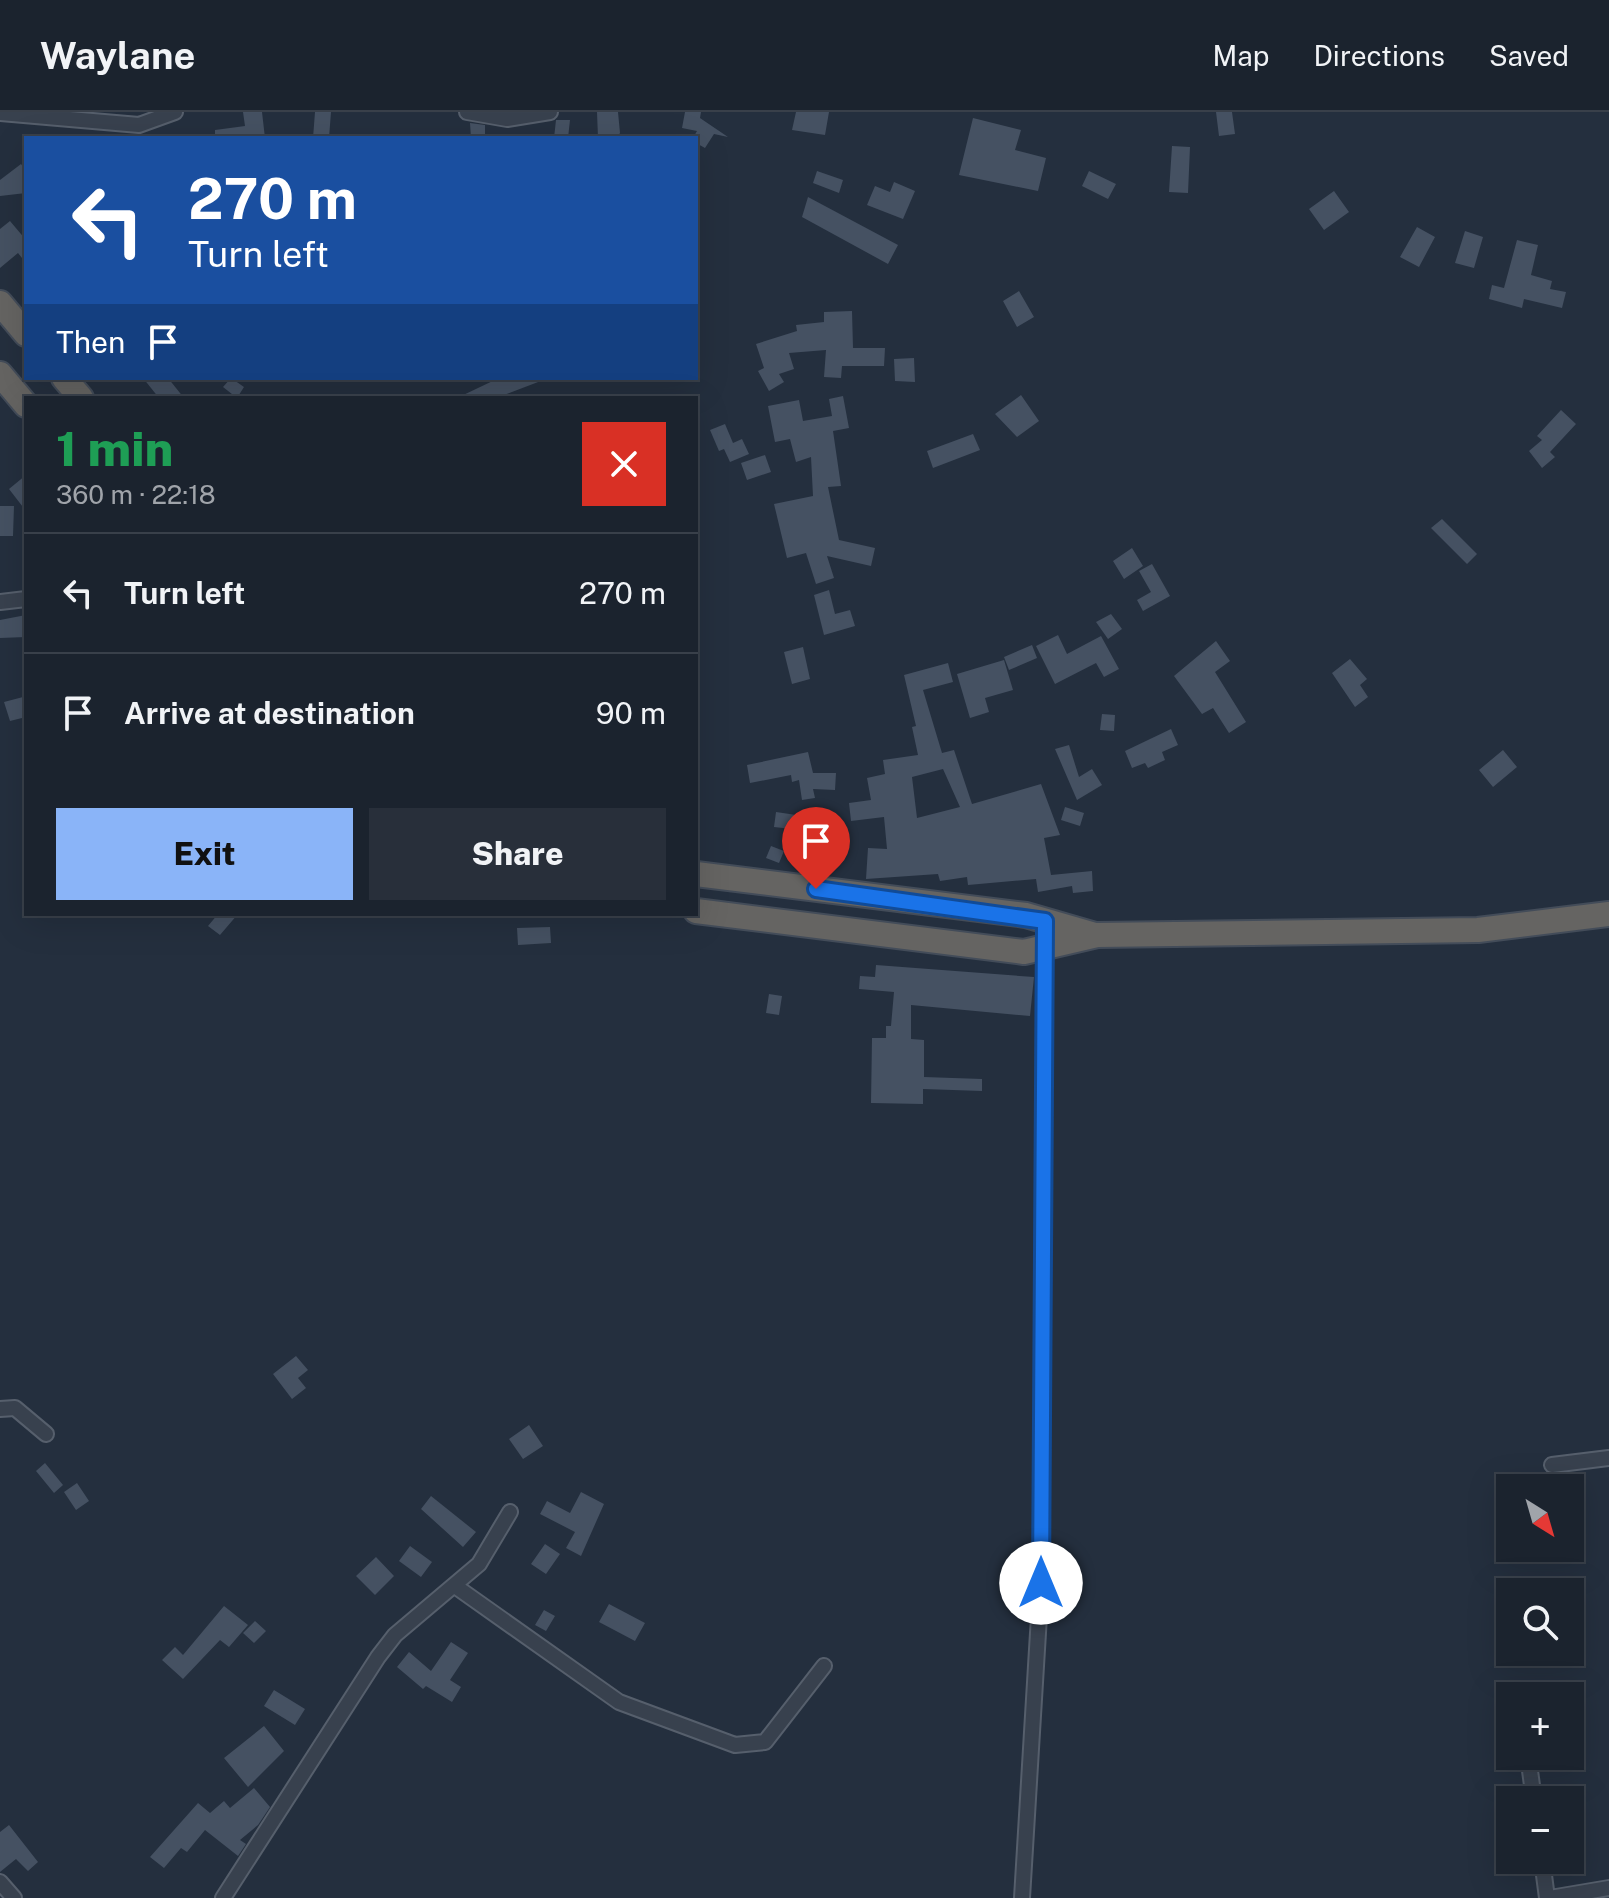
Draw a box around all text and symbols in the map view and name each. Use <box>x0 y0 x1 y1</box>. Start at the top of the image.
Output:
text: Waylane <box>40 33 195 78</box>
text: Map <box>1213 39 1269 72</box>
text: Directions <box>1313 39 1445 72</box>
text: Saved <box>1489 39 1569 72</box>
text: 270 m <box>188 166 357 232</box>
icon: left <box>56 168 160 272</box>
text: Turn left <box>188 233 329 275</box>
icon: arrive <box>141 320 185 364</box>
text: Then <box>56 324 125 360</box>
text: 1 min <box>56 420 173 477</box>
button: close <box>582 422 666 506</box>
text: 360 m · 22:18 <box>56 479 216 510</box>
icon: left <box>56 571 100 615</box>
text: Turn left <box>124 575 245 611</box>
text: 270 m <box>579 575 666 611</box>
icon: arrive <box>56 691 100 735</box>
text: Arrive at destination <box>124 695 415 731</box>
text: 90 m <box>596 695 666 731</box>
pin <box>782 807 850 889</box>
button: Exit <box>56 808 353 900</box>
button: Share <box>369 808 666 900</box>
icon: arrive <box>794 819 838 863</box>
north arrow <box>1496 1474 1584 1562</box>
map controls <box>1496 1474 1584 1874</box>
position arrow <box>999 1541 1083 1625</box>
button: search <box>1496 1578 1584 1666</box>
button: + <box>1496 1682 1584 1770</box>
button: − <box>1496 1786 1584 1874</box>

